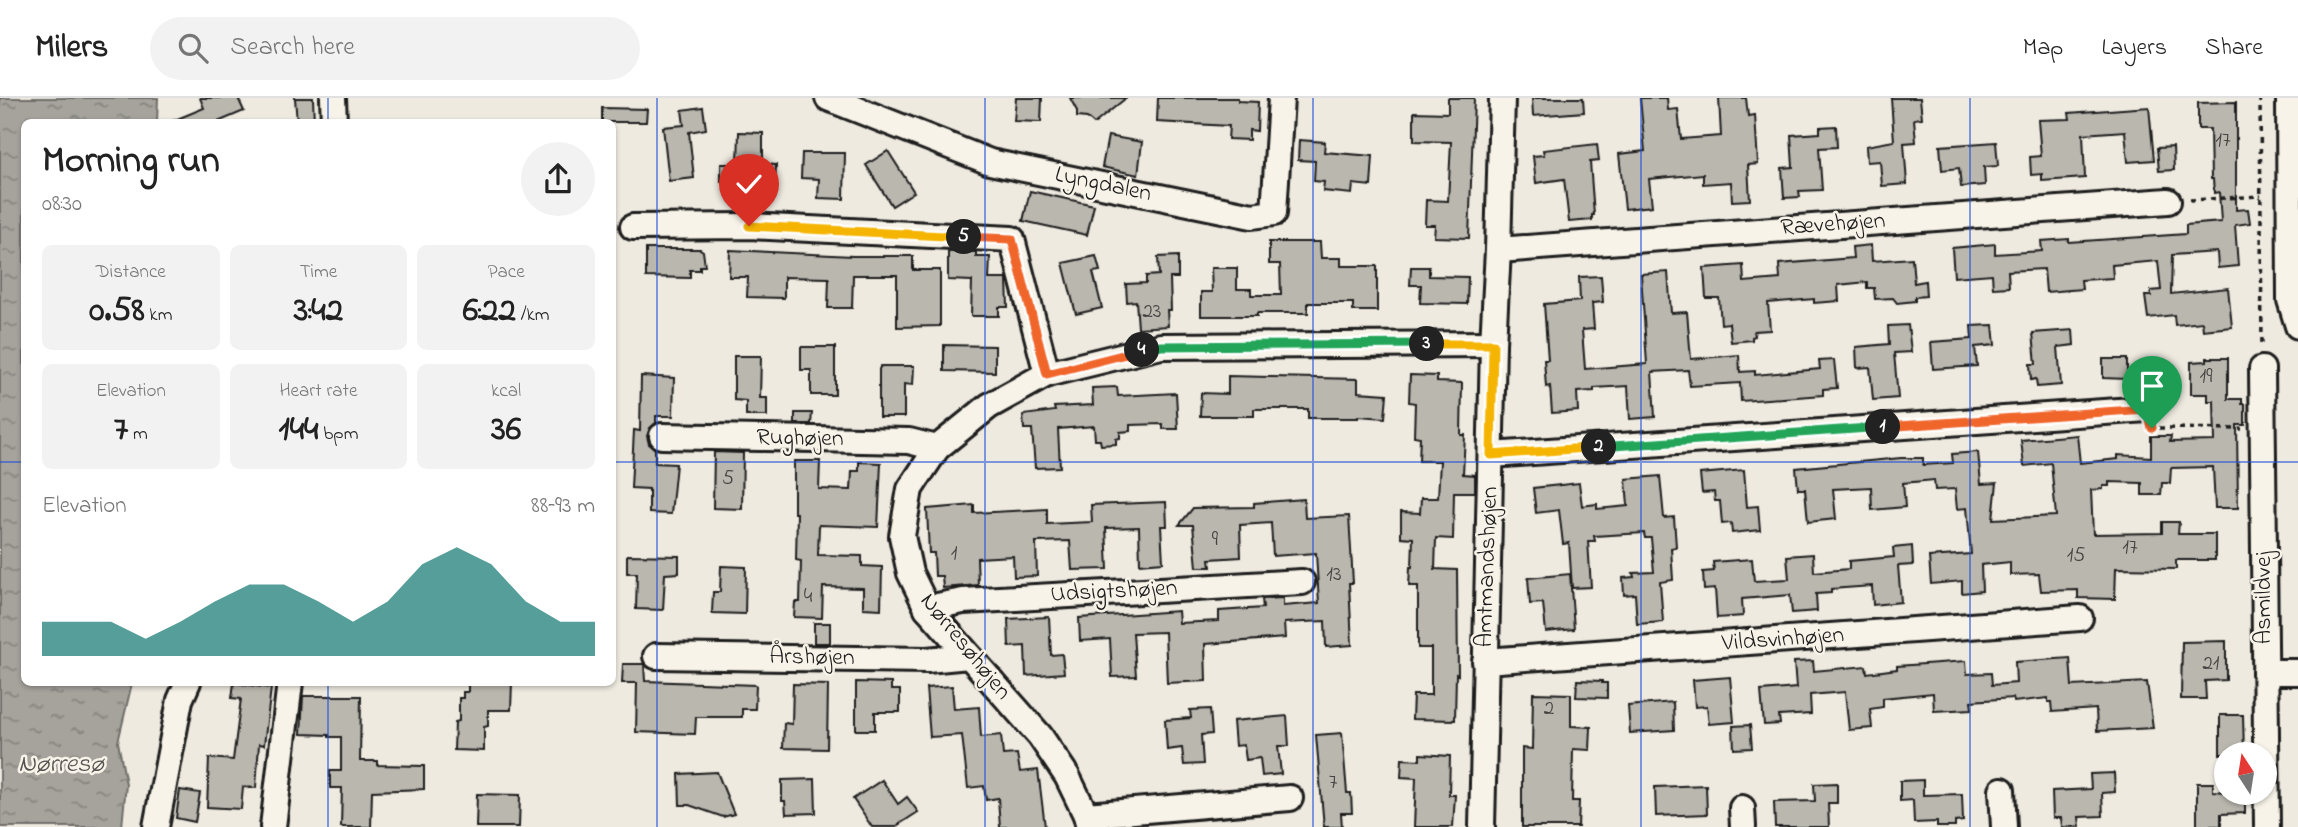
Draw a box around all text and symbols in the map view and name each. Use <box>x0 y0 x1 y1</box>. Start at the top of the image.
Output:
search box <box>150 17 640 80</box>
text: Milers <box>35 24 108 72</box>
icon: search <box>174 29 212 67</box>
text: Search here <box>230 29 355 67</box>
text: Map <box>2023 31 2063 66</box>
text: Layers <box>2101 31 2167 66</box>
text: Share <box>2205 31 2263 66</box>
house number: 17 <box>2215 126 2231 156</box>
text: Morning run <box>42 134 220 190</box>
button: share <box>521 142 595 216</box>
pin <box>719 154 779 226</box>
street label: Lyngdalen <box>1051 158 1155 213</box>
icon: check <box>730 165 768 203</box>
text: 08:30 <box>42 188 82 221</box>
street label: Rævehøjen <box>1779 204 1887 246</box>
pin: 5 <box>946 220 982 254</box>
text: 5 <box>958 223 969 250</box>
text: Distance <box>96 259 166 286</box>
text: Time <box>300 259 337 286</box>
text: Pace <box>488 259 525 286</box>
text: 0.58 <box>89 286 145 337</box>
text: 3:42 <box>294 286 343 337</box>
text: 6:22 <box>463 286 516 337</box>
house number: 23 <box>1142 297 1162 327</box>
text: km <box>145 302 172 329</box>
text: /km <box>516 302 550 329</box>
pin: 3 <box>1410 327 1444 362</box>
text: 3 <box>1423 330 1430 357</box>
pin: 4 <box>1124 332 1160 368</box>
text: 4 <box>1138 336 1145 363</box>
pin <box>2122 356 2182 428</box>
house number: 19 <box>2200 362 2213 392</box>
icon: arrive <box>2133 367 2171 405</box>
text: Elevation <box>96 378 166 405</box>
text: Heart rate <box>280 378 357 405</box>
text: kcal <box>491 378 521 405</box>
text: 7 <box>114 405 128 456</box>
text: 144 <box>279 405 319 456</box>
text: 36 <box>491 405 521 456</box>
pin: 1 <box>1866 410 1900 444</box>
text: 1 <box>1879 413 1886 440</box>
text: m <box>128 421 148 448</box>
text: bpm <box>319 421 358 448</box>
street label: Rughøjen <box>756 421 844 457</box>
pin: 2 <box>1582 430 1616 464</box>
text: 2 <box>1594 433 1603 460</box>
house number: 5 <box>722 464 734 494</box>
street label: Amtmandshøjen <box>1468 486 1508 648</box>
text: Elevation <box>42 490 127 523</box>
text: 88–93 m <box>531 490 595 523</box>
house number: 9 <box>1212 525 1219 555</box>
house number: 17 <box>2122 533 2138 563</box>
house number: 1 <box>951 539 958 569</box>
house number: 15 <box>2067 541 2085 571</box>
street label: Asmildvej <box>2247 550 2282 645</box>
house number: 13 <box>1326 560 1342 590</box>
street label: Udsigtshøjen <box>1050 571 1178 613</box>
house number: 4 <box>804 582 813 612</box>
street label: Nørresøhøjen <box>911 586 1019 708</box>
street label: Vildsvinhøjen <box>1720 618 1845 662</box>
street label: Årshøjen <box>769 640 855 676</box>
house number: 21 <box>2202 649 2220 679</box>
house number: 2 <box>1544 694 1554 724</box>
north arrow <box>2214 742 2277 805</box>
map controls <box>2214 742 2277 805</box>
water label: Nørresø <box>18 746 105 784</box>
house number: 7 <box>1329 768 1338 798</box>

